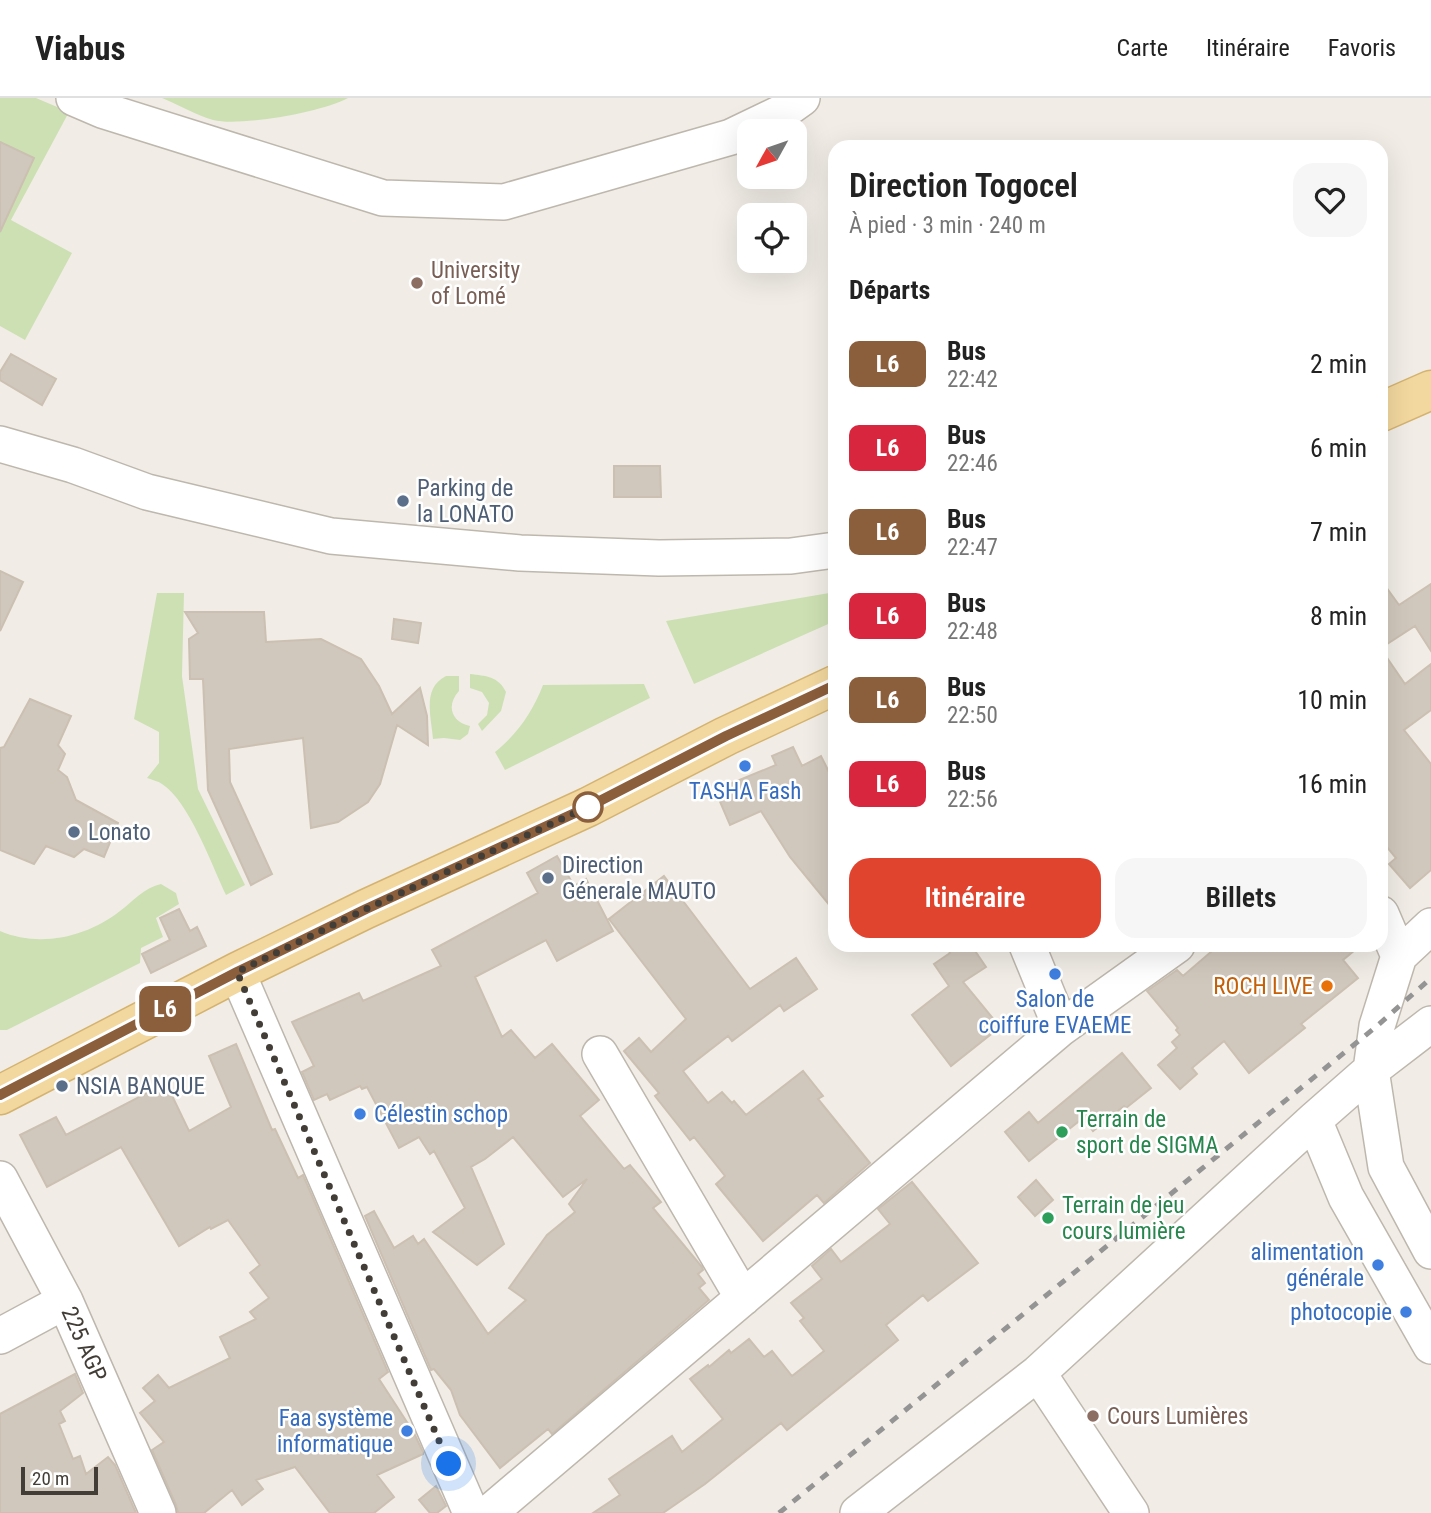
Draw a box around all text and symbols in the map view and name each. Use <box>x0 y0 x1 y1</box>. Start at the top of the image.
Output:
text: Viabus <box>35 29 125 68</box>
text: Carte <box>1117 34 1168 62</box>
text: Itinéraire <box>1206 34 1290 62</box>
text: Favoris <box>1328 34 1396 62</box>
north arrow <box>737 119 807 189</box>
map controls <box>737 119 807 273</box>
button: heart <box>1293 163 1367 237</box>
text: Direction Togocel <box>849 166 1078 205</box>
button: locate <box>737 203 807 273</box>
text: À pied · 3 min · 240 m <box>849 212 1046 239</box>
place label: University of Lomé <box>431 257 520 310</box>
marker: University of Lomé <box>409 275 425 291</box>
text: Départs <box>849 275 930 305</box>
text: Bus <box>947 336 986 366</box>
text: 2 min <box>1310 349 1367 379</box>
text: L6 <box>876 350 899 378</box>
text: 22:42 <box>947 366 998 393</box>
text: Bus <box>947 420 986 450</box>
text: 6 min <box>1310 433 1367 463</box>
text: L6 <box>876 434 899 462</box>
text: 22:46 <box>947 450 998 477</box>
place label: Parking de la LONATO <box>417 475 514 528</box>
marker: Parking de la LONATO <box>395 493 411 509</box>
text: Bus <box>947 504 986 534</box>
text: 7 min <box>1310 517 1367 547</box>
text: L6 <box>876 518 899 546</box>
text: 22:47 <box>947 534 998 561</box>
text: Bus <box>947 588 986 618</box>
text: 8 min <box>1310 601 1367 631</box>
text: L6 <box>876 602 899 630</box>
text: 22:48 <box>947 618 998 645</box>
text: Bus <box>947 672 986 702</box>
text: 10 min <box>1297 685 1367 715</box>
text: L6 <box>876 686 899 714</box>
text: 22:50 <box>947 702 998 729</box>
text: Bus <box>947 756 986 786</box>
marker: TASHA Fash <box>737 758 753 774</box>
text: 16 min <box>1297 769 1367 799</box>
text: L6 <box>876 770 899 798</box>
place label: TASHA Fash <box>689 778 801 805</box>
text: 22:56 <box>947 786 998 813</box>
unlabelled marker <box>573 792 603 822</box>
place label: Lonato <box>88 819 151 846</box>
marker: Lonato <box>66 824 82 840</box>
place label: Direction Génerale MAUTO <box>562 852 716 905</box>
button: Itinéraire <box>849 858 1101 938</box>
button: Billets <box>1115 858 1367 938</box>
marker: Direction Génerale MAUTO <box>540 870 556 886</box>
marker: Salon de coiffure EVAEME <box>1047 966 1063 982</box>
place label: ROCH LIVE <box>1213 973 1313 1000</box>
marker: ROCH LIVE <box>1319 978 1335 994</box>
line badge: L6 <box>134 986 196 1032</box>
place label: Salon de coiffure EVAEME <box>979 986 1131 1039</box>
text: L6 <box>153 995 177 1023</box>
place label: NSIA BANQUE <box>76 1073 205 1100</box>
marker: NSIA BANQUE <box>54 1078 70 1094</box>
place label: Célestin schop <box>374 1101 508 1128</box>
marker: Célestin schop <box>352 1106 368 1122</box>
place label: Terrain de sport de SIGMA <box>1076 1106 1219 1159</box>
marker: Terrain de sport de SIGMA <box>1054 1124 1070 1140</box>
place label: Terrain de jeu cours lumière <box>1062 1192 1185 1245</box>
marker: Terrain de jeu cours lumière <box>1040 1210 1056 1226</box>
place label: alimentation générale <box>1251 1239 1364 1292</box>
marker: alimentation générale <box>1370 1257 1386 1273</box>
place label: photocopie <box>1290 1299 1392 1326</box>
street label: 225 AGP <box>56 1303 112 1385</box>
marker: photocopie <box>1398 1304 1414 1320</box>
place label: Cours Lumières <box>1107 1403 1248 1430</box>
place label: Faa système informatique <box>277 1405 393 1458</box>
marker: Cours Lumières <box>1085 1408 1101 1424</box>
marker: Faa système informatique <box>399 1423 415 1439</box>
your location <box>431 1446 466 1481</box>
scale bar <box>21 1464 98 1496</box>
text: 20 m <box>32 1467 69 1490</box>

